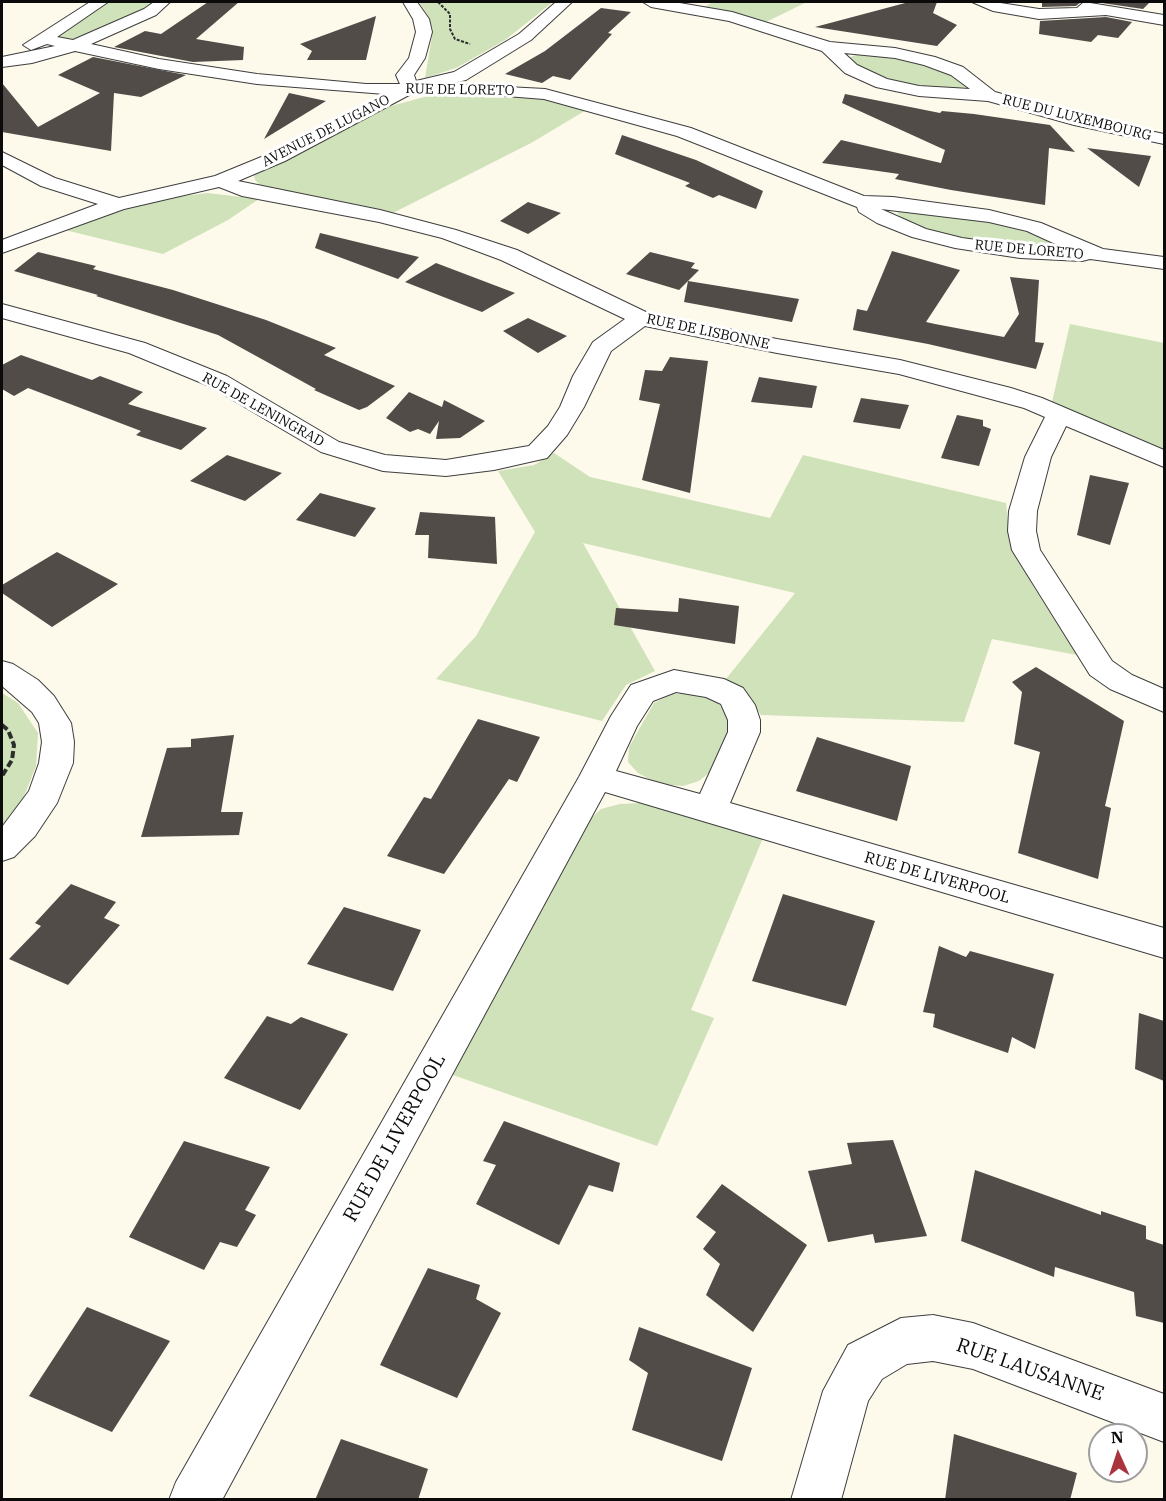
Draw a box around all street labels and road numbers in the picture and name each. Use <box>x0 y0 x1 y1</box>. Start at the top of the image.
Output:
street label: RUE DE LORETO <box>405 81 515 99</box>
street label: AVENUE DE LUGANO <box>259 91 393 171</box>
street label: RUE DU LUXEMBOURG <box>1001 91 1153 145</box>
street label: RUE DE LORETO <box>974 237 1084 263</box>
street label: RUE DE LISBONNE <box>645 311 771 353</box>
street label: RUE DE LENINGRAD <box>199 369 327 451</box>
street label: RUE DE LIVERPOOL <box>862 848 1012 908</box>
street label: RUE DE LIVERPOOL <box>339 1050 451 1226</box>
street label: RUE LAUSANNE <box>953 1333 1107 1407</box>

